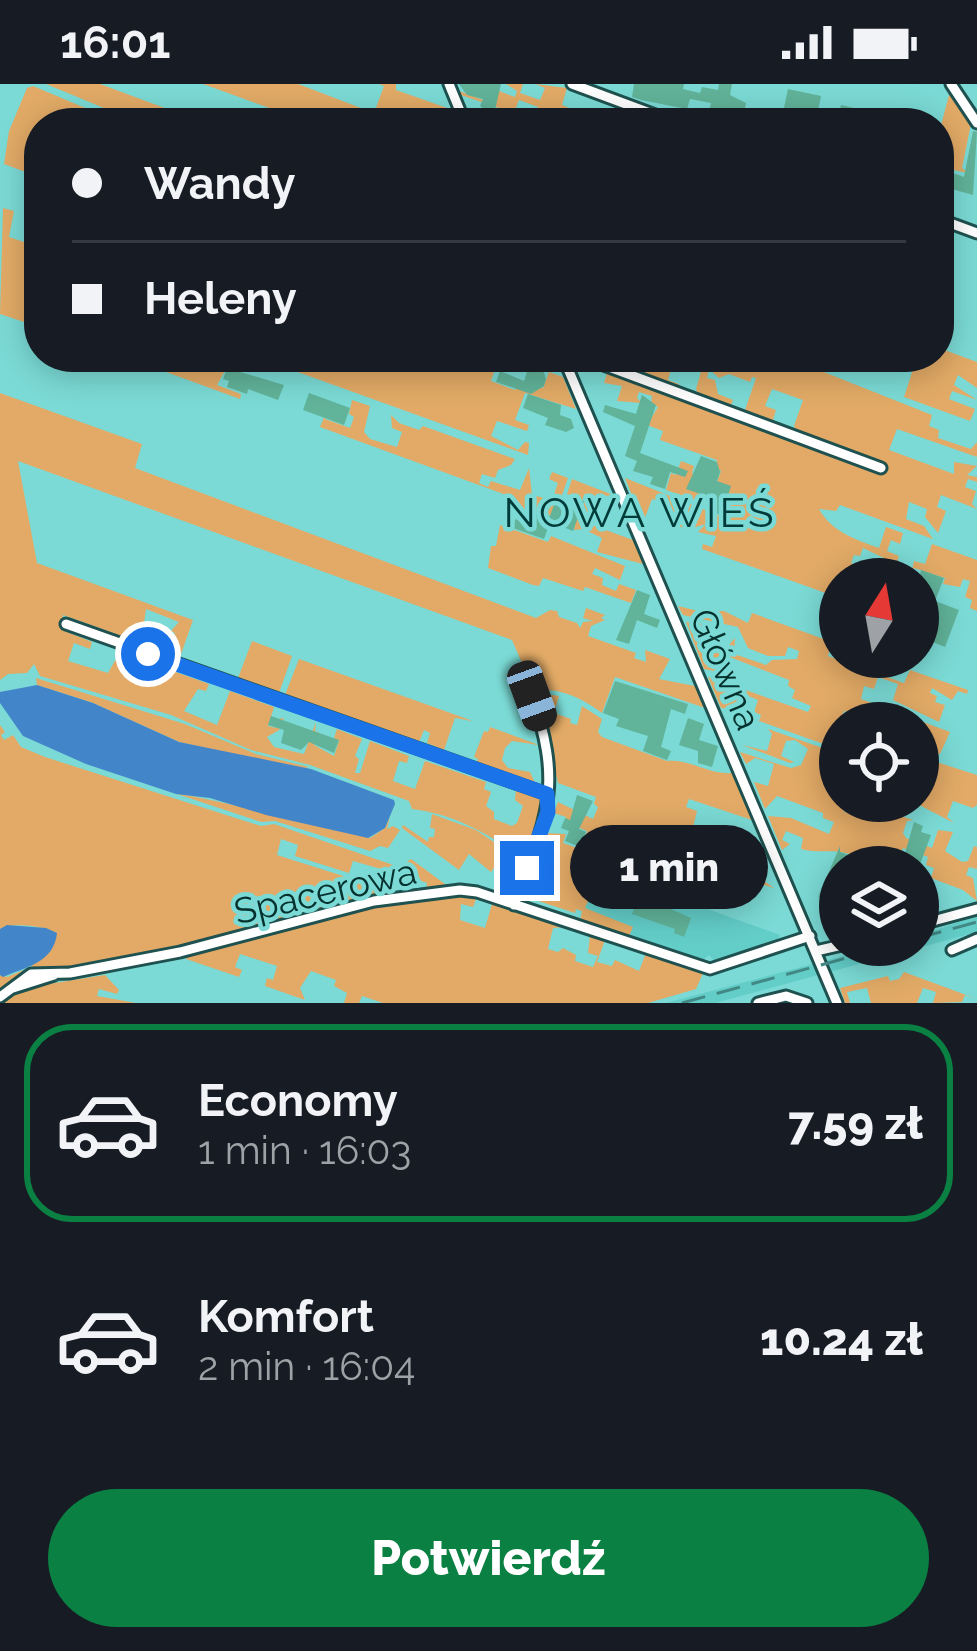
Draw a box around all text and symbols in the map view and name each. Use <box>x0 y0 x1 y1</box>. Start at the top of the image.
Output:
text: 16:01 <box>60 16 171 69</box>
text: Wandy <box>144 157 295 210</box>
text: Heleny <box>144 272 297 325</box>
district label: NOWA WIEŚ <box>504 488 776 537</box>
north arrow <box>819 558 939 678</box>
map controls <box>819 558 939 966</box>
street label: Główna <box>682 602 770 736</box>
route start <box>121 627 175 681</box>
car <box>503 656 561 736</box>
button: locate <box>819 702 939 822</box>
callout: 1 min <box>569 826 767 910</box>
route end <box>500 841 554 895</box>
text: 1 min <box>619 844 719 890</box>
button: layers <box>819 846 939 966</box>
street label: Spacerowa <box>230 850 420 932</box>
icon: car <box>54 1069 162 1177</box>
text: Economy <box>198 1074 398 1127</box>
text: 7.59 zł <box>788 1097 923 1150</box>
text: 1 min · 16:03 <box>198 1127 411 1173</box>
icon: car <box>54 1285 162 1393</box>
text: Komfort <box>198 1290 374 1343</box>
text: 10.24 zł <box>760 1313 923 1366</box>
text: 2 min · 16:04 <box>198 1343 415 1389</box>
button: Potwierdź <box>48 1489 929 1627</box>

